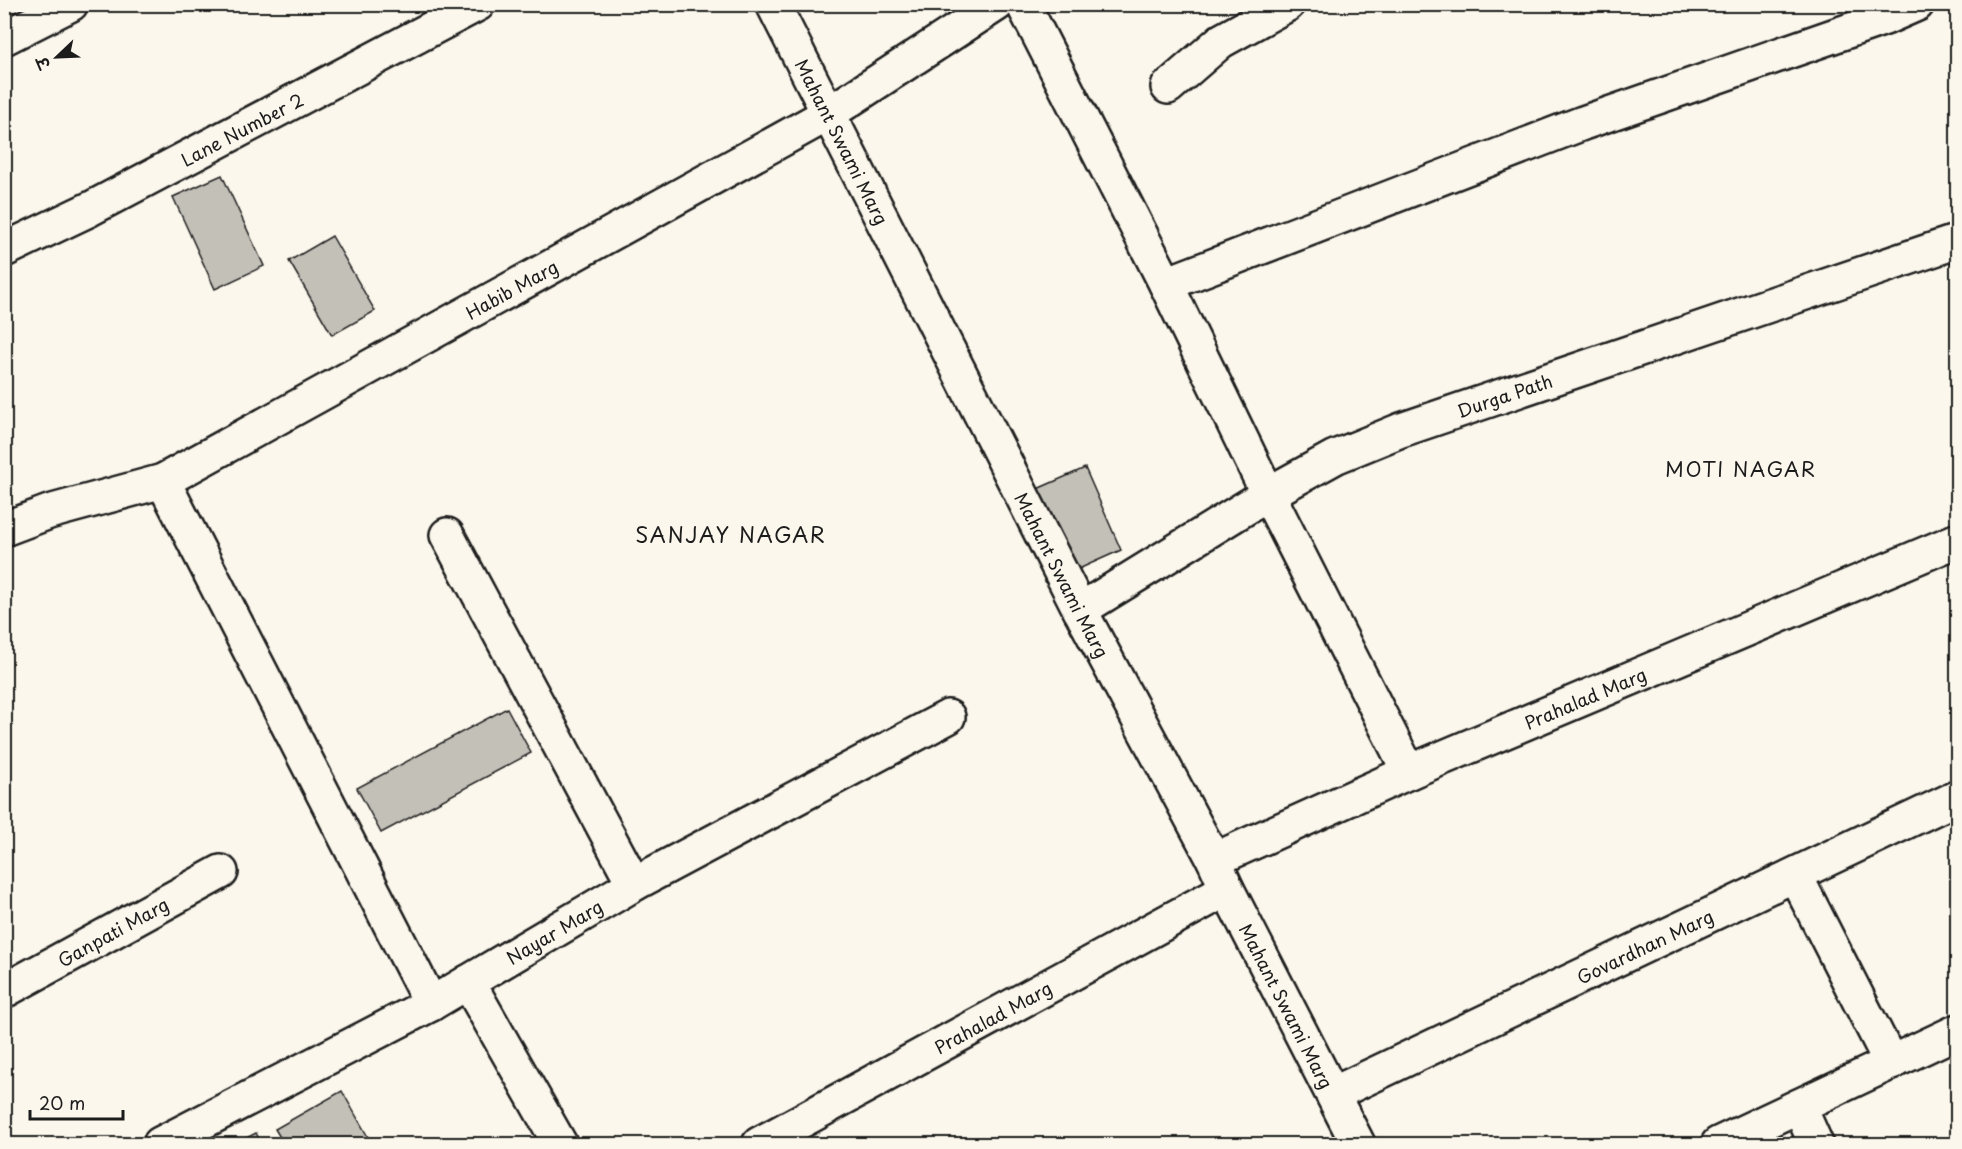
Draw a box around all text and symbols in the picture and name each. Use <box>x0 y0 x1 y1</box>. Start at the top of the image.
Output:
north arrow <box>27 27 87 87</box>
text: उ <box>29 52 56 75</box>
street label: Mahant Swami Marg <box>789 54 896 229</box>
street label: Lane Number 2 <box>176 85 308 172</box>
street label: Habib Marg <box>460 252 562 325</box>
street label: Durga Path <box>1453 366 1556 424</box>
district label: MOTI NAGAR <box>1665 454 1817 484</box>
street label: Mahant Swami Marg <box>1009 487 1116 662</box>
district label: SANJAY NAGAR <box>635 518 827 550</box>
street label: Prahalad Marg <box>1520 660 1650 735</box>
street label: Ganpati Marg <box>52 890 173 973</box>
street label: Nayar Marg <box>501 892 607 970</box>
street label: Govardhan Marg <box>1572 902 1717 990</box>
street label: Mahant Swami Marg <box>1233 918 1341 1093</box>
street label: Prahalad Marg <box>929 974 1056 1060</box>
scale bar <box>30 1083 123 1121</box>
text: 20 m <box>39 1089 85 1116</box>

